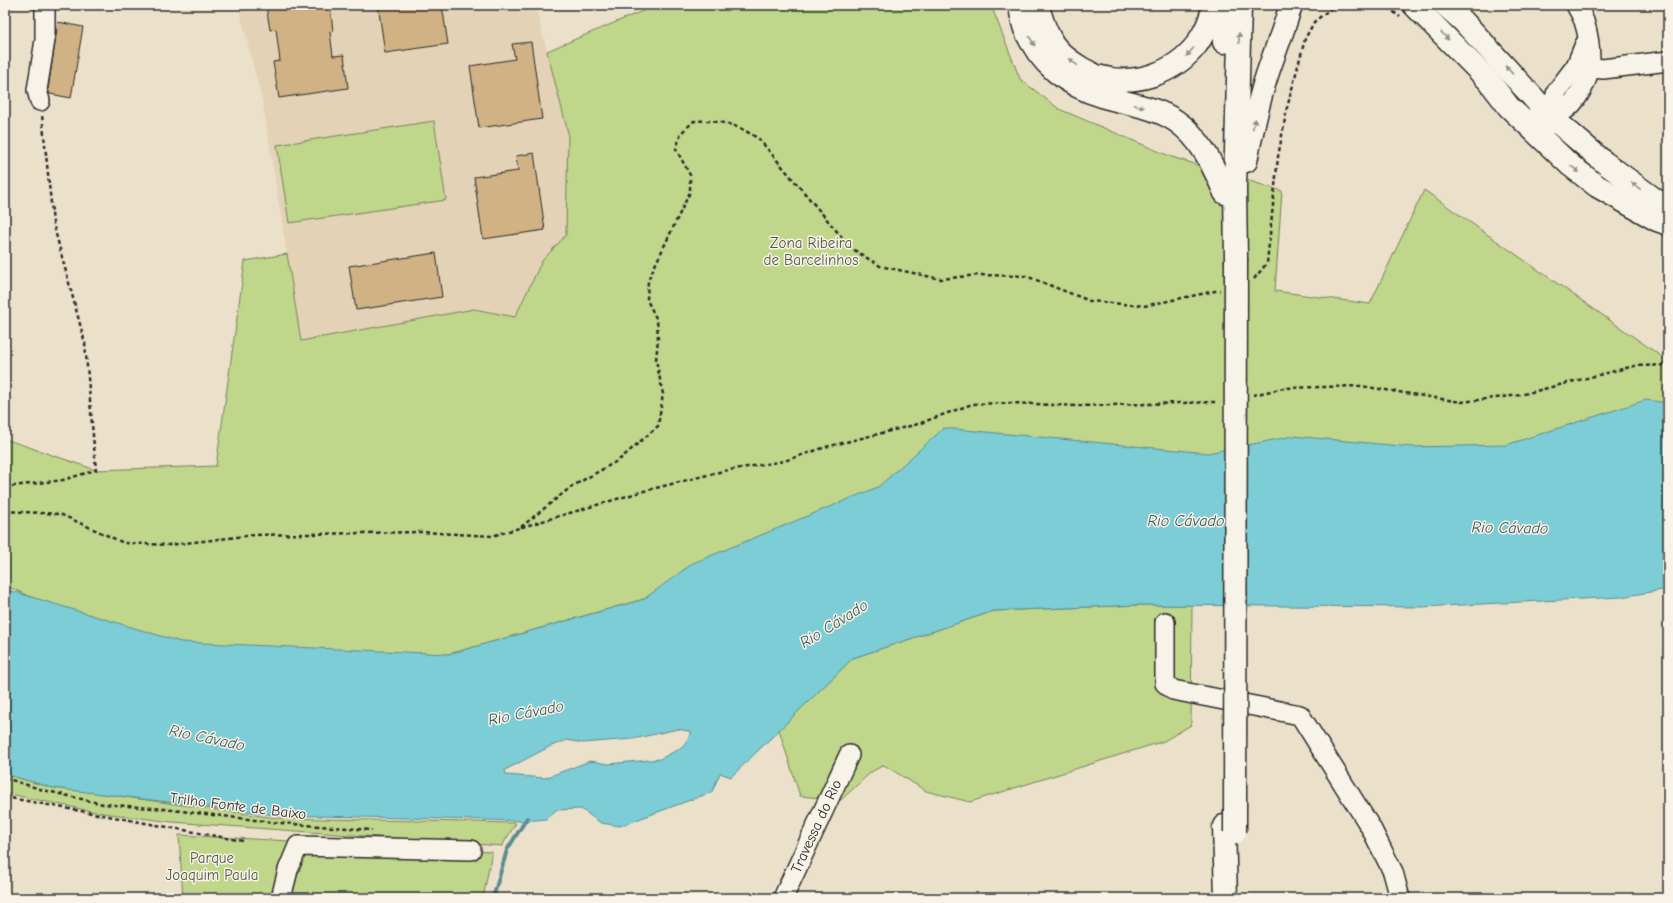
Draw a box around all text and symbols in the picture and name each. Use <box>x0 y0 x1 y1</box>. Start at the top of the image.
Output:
one-way arrow <box>1236 31 1242 44</box>
one-way arrow <box>1440 31 1450 41</box>
one-way arrow <box>1029 35 1036 47</box>
one-way arrow <box>1186 46 1195 57</box>
one-way arrow <box>1067 58 1078 66</box>
one-way arrow <box>1504 65 1513 75</box>
one-way arrow <box>1133 103 1145 109</box>
one-way arrow <box>1251 118 1257 130</box>
one-way arrow <box>1570 164 1581 173</box>
one-way arrow <box>1631 183 1641 191</box>
park label: Zona Ribeira de Barcelinhos <box>764 234 858 269</box>
water label: Rio Cávado <box>1148 512 1224 530</box>
water label: Rio Cávado <box>1471 518 1549 538</box>
water label: Rio Cávado <box>797 596 871 652</box>
water label: Rio Cávado <box>487 697 565 729</box>
water label: Rio Cávado <box>168 721 246 755</box>
street label: Travessa do Rio <box>787 777 846 876</box>
street label: Trilho Fonte de Baixo <box>169 789 307 823</box>
park label: Parque Joaquim Paula <box>166 849 258 884</box>

